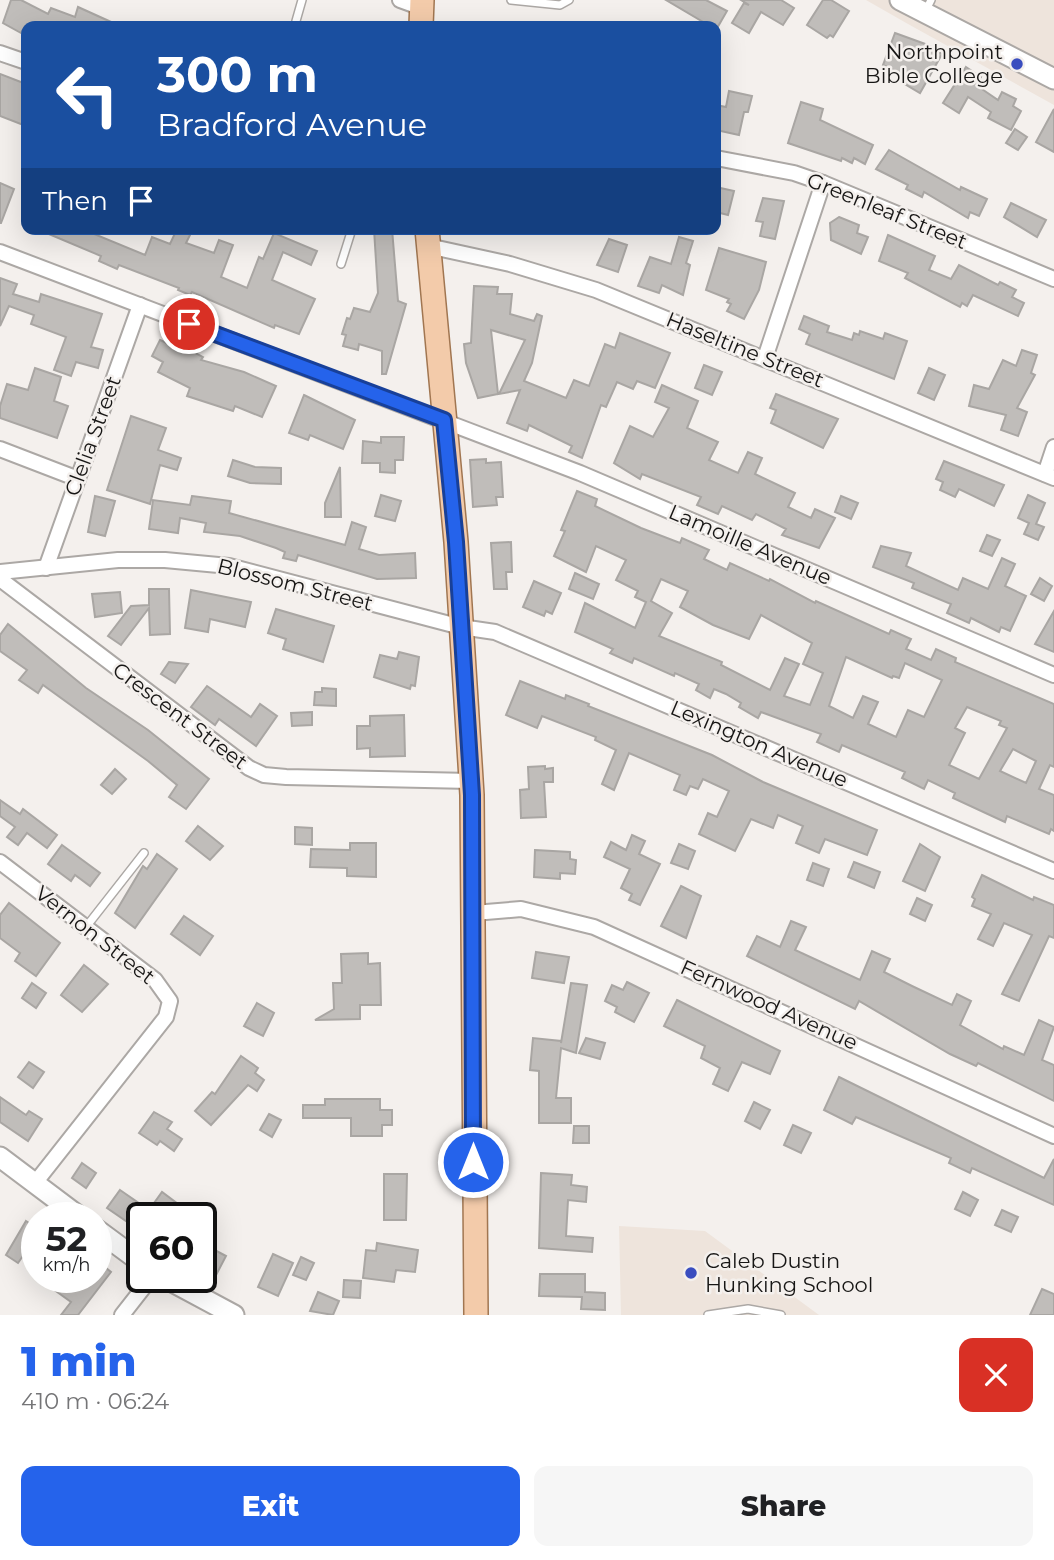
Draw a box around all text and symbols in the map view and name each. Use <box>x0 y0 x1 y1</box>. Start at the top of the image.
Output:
place label: Northpoint Bible College <box>865 39 1003 88</box>
text: 300 m <box>157 45 318 104</box>
icon: left <box>42 49 133 140</box>
marker: Northpoint Bible College <box>1009 56 1025 72</box>
text: Bradford Avenue <box>157 105 427 144</box>
street label: Greenleaf Street <box>803 167 971 254</box>
icon: arrive <box>122 182 160 220</box>
text: Then <box>42 185 108 217</box>
pin <box>159 294 219 354</box>
icon: arrive <box>170 305 208 343</box>
street label: Haseltine Street <box>663 306 828 393</box>
street label: Clelia Street <box>59 372 126 499</box>
street label: Lamoille Avenue <box>665 499 835 590</box>
street label: Blossom Street <box>215 553 376 616</box>
street label: Crescent Street <box>108 657 253 774</box>
street label: Lexington Avenue <box>667 695 852 792</box>
street label: Vernon Street <box>30 880 160 989</box>
street label: Fernwood Avenue <box>677 954 862 1055</box>
position arrow <box>436 1125 510 1199</box>
speed limit sign: 60 <box>126 1202 217 1293</box>
text: 52 <box>46 1217 87 1260</box>
place label: Caleb Dustin Hunking School <box>705 1248 873 1297</box>
text: km/h <box>42 1254 91 1276</box>
marker: Caleb Dustin Hunking School <box>683 1265 699 1281</box>
text: 1 min <box>21 1335 137 1387</box>
button: close <box>959 1338 1033 1412</box>
text: 410 m · 06:24 <box>21 1387 169 1415</box>
button: Exit <box>21 1466 520 1546</box>
button: Share <box>534 1466 1033 1546</box>

